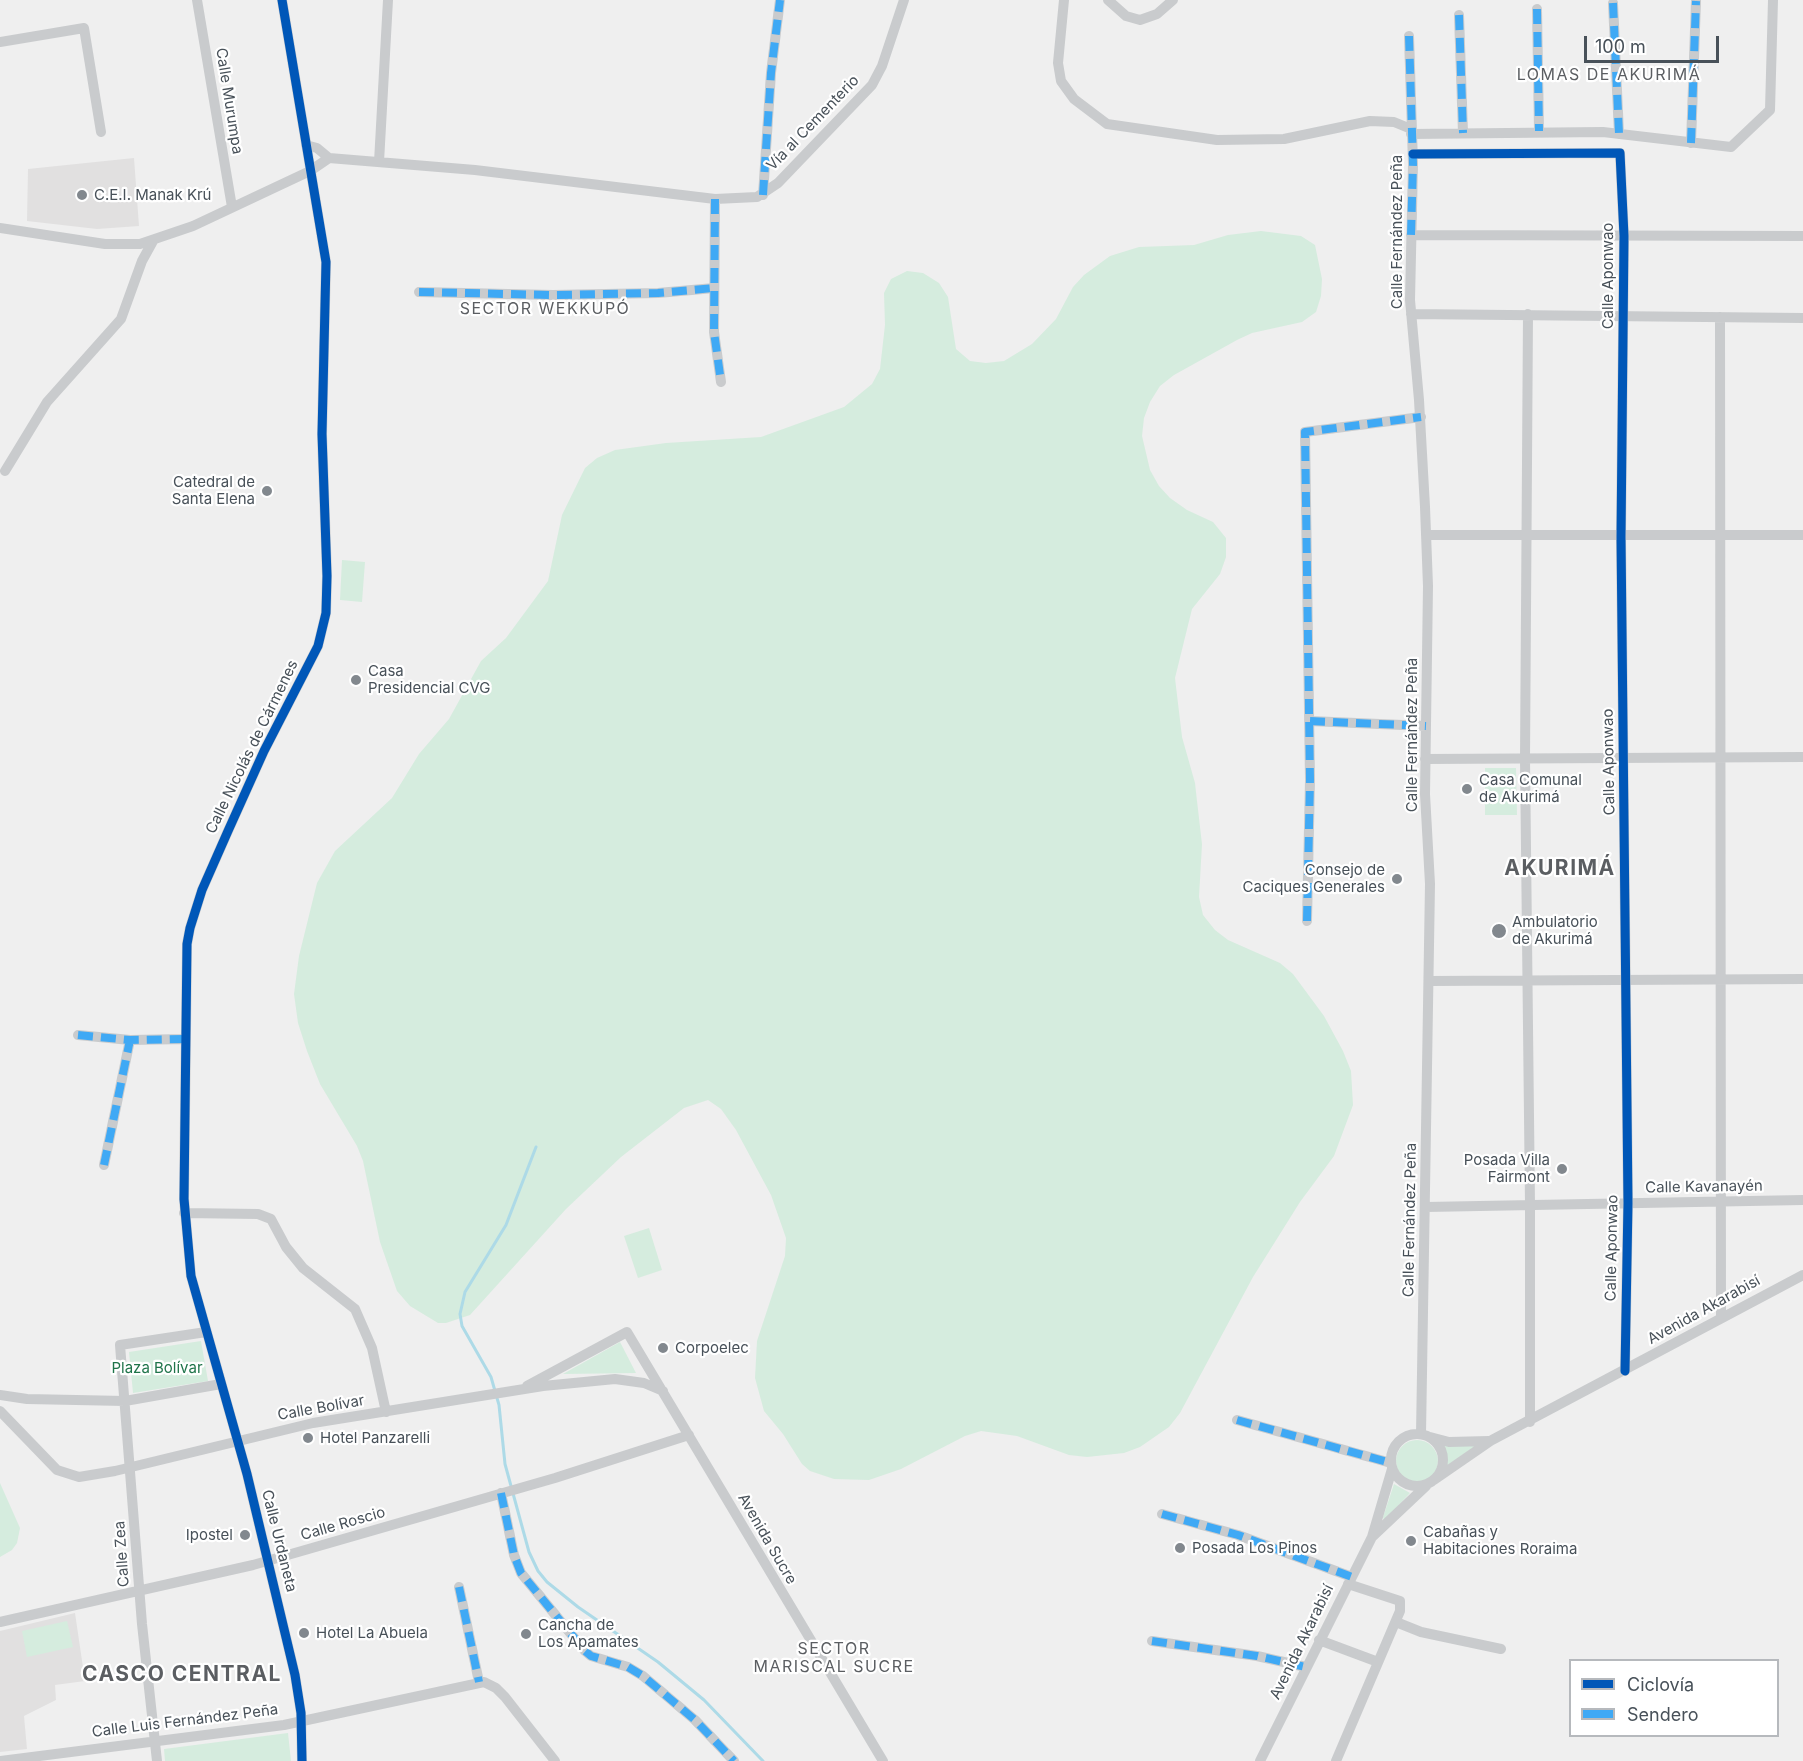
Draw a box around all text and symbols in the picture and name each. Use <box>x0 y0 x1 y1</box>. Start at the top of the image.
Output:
scale bar <box>1587 24 1722 62</box>
text: 100 m <box>1595 36 1646 57</box>
street label: Calle Murumpa <box>212 47 246 155</box>
district label: LOMAS DE AKURIMÁ <box>1517 65 1701 85</box>
street label: Vía al Cementerio <box>763 72 863 174</box>
street label: Calle Fernández Peña <box>1388 155 1406 309</box>
place label: C.E.I. Manak Krú <box>94 186 211 204</box>
marker: C.E.I. Manak Krú <box>75 188 89 202</box>
street label: Calle Aponwao <box>1599 223 1617 329</box>
district label: SECTOR WEKKUPÓ <box>460 299 630 319</box>
place label: Catedral de Santa Elena <box>172 473 255 508</box>
marker: Catedral de Santa Elena <box>260 484 274 498</box>
street label: Calle Nicolás de Cármenes <box>202 657 302 837</box>
street label: Calle Fernández Peña <box>1403 658 1421 812</box>
place label: Casa Presidencial CVG <box>368 662 491 697</box>
marker: Casa Presidencial CVG <box>349 673 363 687</box>
street label: Calle Aponwao <box>1599 709 1619 815</box>
place label: Casa Comunal de Akurimá <box>1479 771 1582 806</box>
marker: Casa Comunal de Akurimá <box>1460 782 1474 796</box>
district label: AKURIMÁ <box>1504 856 1616 882</box>
place label: Consejo de Caciques Generales <box>1243 861 1385 896</box>
marker: Consejo de Caciques Generales <box>1390 872 1404 886</box>
place label: Ambulatorio de Akurimá <box>1512 913 1598 948</box>
marker: Ambulatorio de Akurimá <box>1490 922 1508 940</box>
street label: Calle Fernández Peña <box>1400 1143 1420 1297</box>
place label: Posada Villa Fairmont <box>1464 1151 1550 1186</box>
marker: Posada Villa Fairmont <box>1555 1162 1569 1176</box>
street label: Calle Kavanayén <box>1645 1177 1763 1197</box>
street label: Calle Aponwao <box>1602 1195 1622 1301</box>
street label: Avenida Akarabisí <box>1645 1272 1763 1348</box>
place label: Corpoelec <box>675 1339 749 1357</box>
marker: Corpoelec <box>656 1341 670 1355</box>
park label: Plaza Bolívar <box>111 1359 203 1377</box>
street label: Calle Bolívar <box>276 1391 366 1425</box>
place label: Hotel Panzarelli <box>320 1429 430 1447</box>
marker: Hotel Panzarelli <box>301 1431 315 1445</box>
street label: Calle Urdaneta <box>258 1488 300 1594</box>
street label: Avenida Sucre <box>734 1490 800 1588</box>
street label: Calle Roscio <box>299 1503 387 1545</box>
street label: Calle Zea <box>111 1520 133 1588</box>
place label: Cabañas y Habitaciones Roraima <box>1423 1523 1577 1558</box>
place label: Ipostel <box>186 1526 233 1544</box>
marker: Ipostel <box>238 1528 252 1542</box>
marker: Cabañas y Habitaciones Roraima <box>1404 1534 1418 1548</box>
place label: Posada Los Pinos <box>1192 1539 1317 1557</box>
marker: Posada Los Pinos <box>1173 1541 1187 1555</box>
street label: Avenida Akarabisí <box>1266 1581 1338 1703</box>
place label: Cancha de Los Apamates <box>538 1616 639 1651</box>
place label: Hotel La Abuela <box>316 1624 428 1642</box>
marker: Hotel La Abuela <box>297 1626 311 1640</box>
marker: Cancha de Los Apamates <box>519 1627 533 1641</box>
district label: SECTOR MARISCAL SUCRE <box>753 1639 915 1677</box>
legend <box>1569 1659 1779 1737</box>
district label: CASCO CENTRAL <box>82 1662 282 1688</box>
text: Ciclovía <box>1627 1674 1694 1695</box>
street label: Calle Luis Fernández Peña <box>91 1701 279 1741</box>
text: Sendero <box>1627 1704 1698 1725</box>

